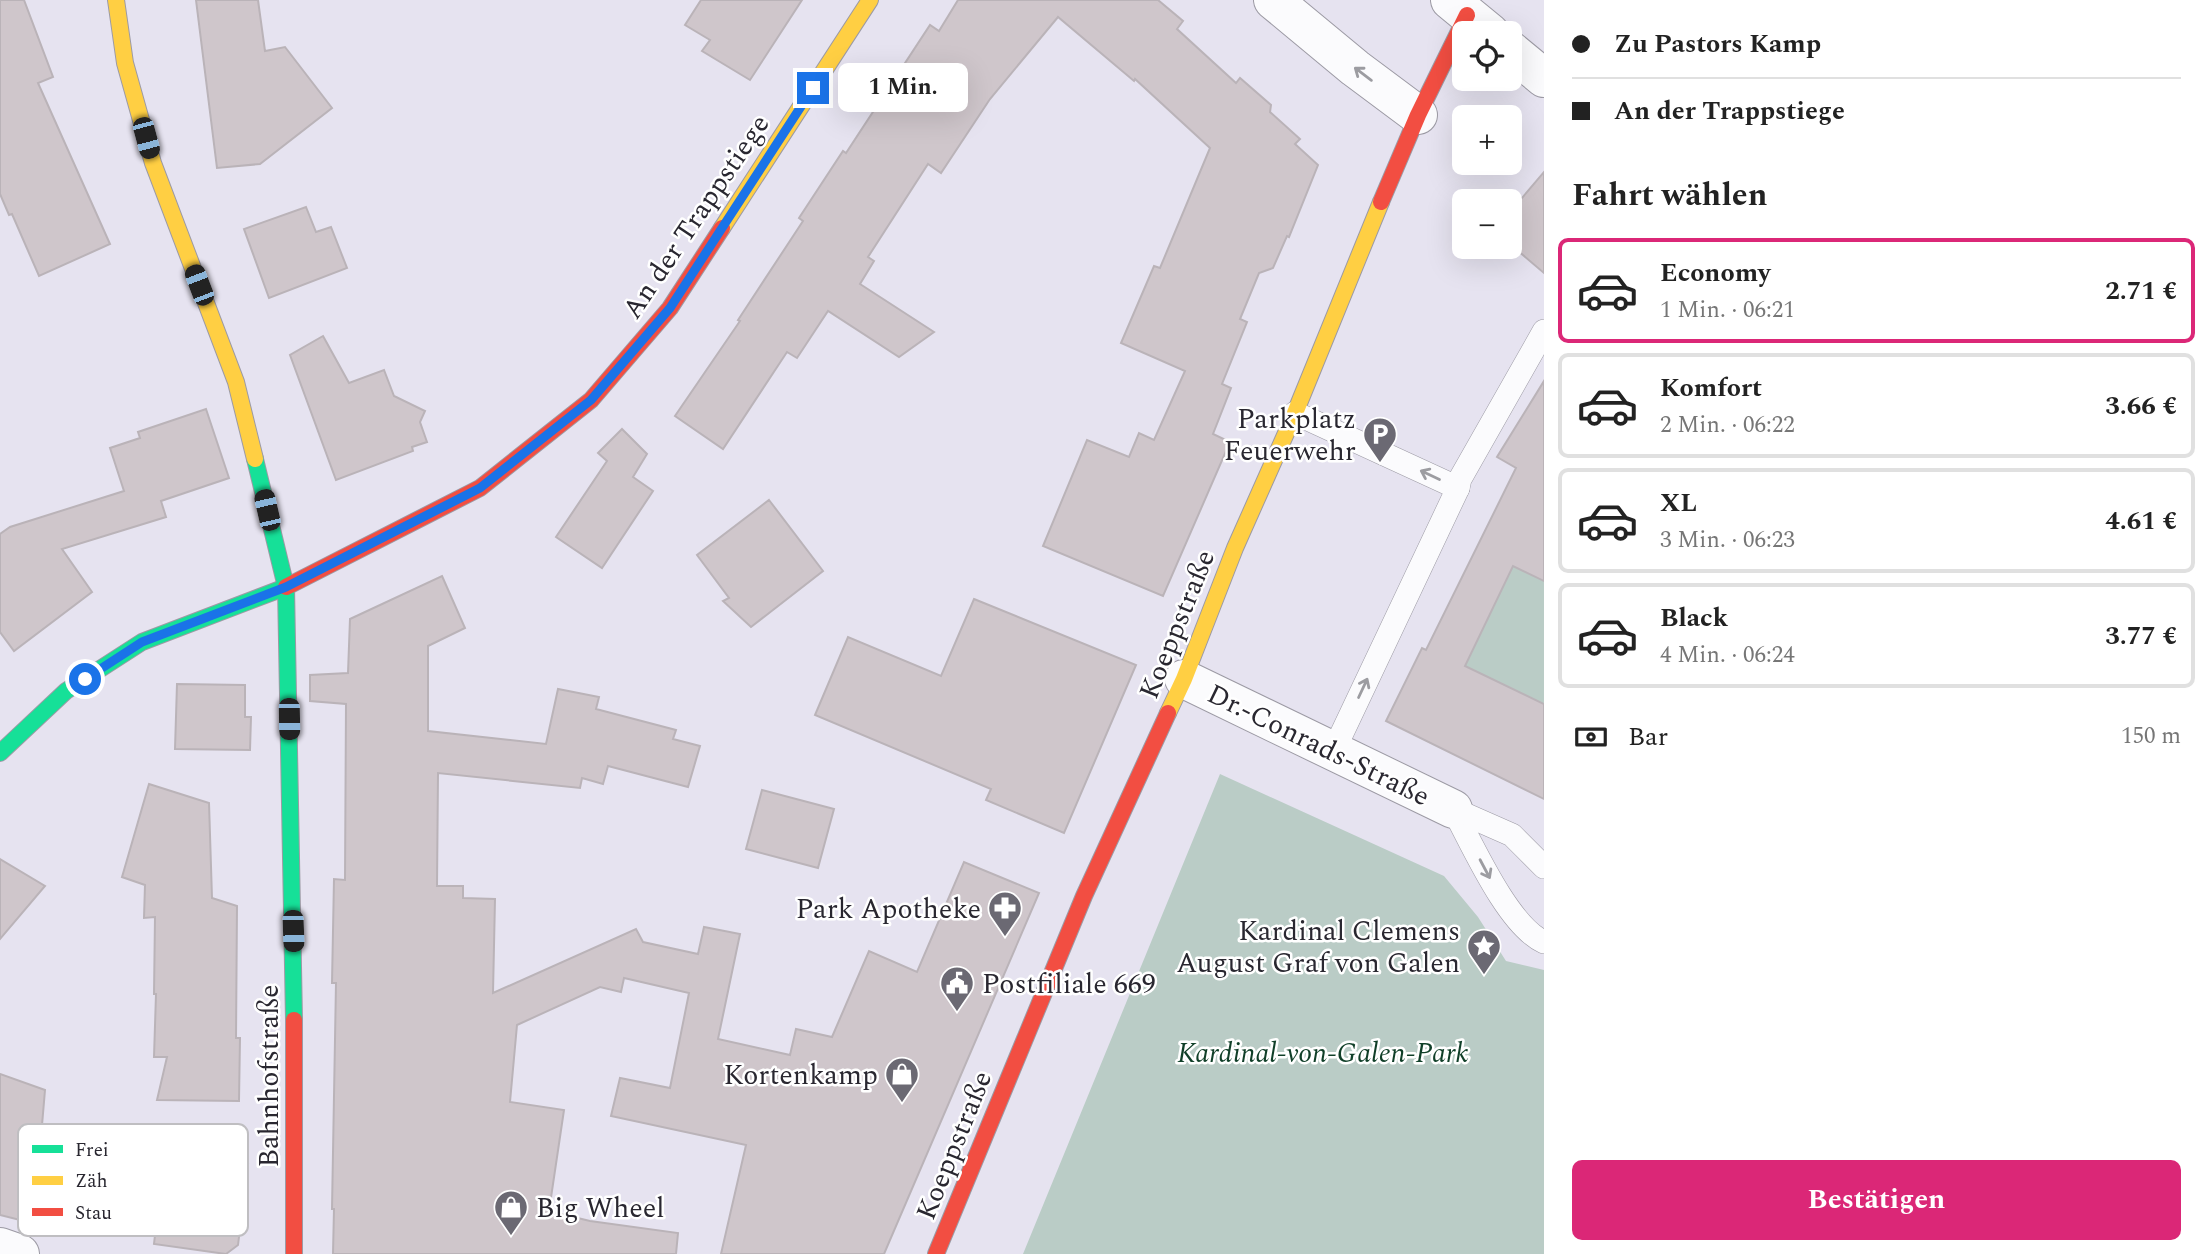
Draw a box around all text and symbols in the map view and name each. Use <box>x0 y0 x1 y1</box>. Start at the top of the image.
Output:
map controls <box>1452 21 1522 259</box>
button: locate <box>1452 21 1522 91</box>
text: Zu Pastors Kamp <box>1614 24 1821 64</box>
callout: 1 Min. <box>838 64 967 112</box>
one-way arrow <box>1355 67 1373 82</box>
text: 1 Min. <box>868 70 938 105</box>
route end <box>797 72 829 104</box>
text: An der Trappstiege <box>1614 91 1845 131</box>
button: + <box>1452 105 1522 175</box>
street label: An der Trappstiege <box>612 106 781 328</box>
car <box>131 115 162 161</box>
text: Fahrt wählen <box>1572 171 1767 220</box>
button: − <box>1452 189 1522 259</box>
text: Economy <box>1660 253 1770 293</box>
icon: car <box>1576 259 1639 322</box>
car <box>182 262 217 308</box>
text: 2.71 € <box>2105 271 2177 311</box>
text: 1 Min. · 06:21 <box>1660 293 1795 328</box>
text: Komfort <box>1660 368 1762 408</box>
icon: car <box>1576 374 1639 437</box>
text: 3.66 € <box>2105 386 2177 426</box>
place label: Parkplatz Feuerwehr <box>1224 398 1356 473</box>
text: 2 Min. · 06:22 <box>1660 408 1795 443</box>
parking icon: Parkplatz Feuerwehr <box>1361 415 1399 464</box>
one-way arrow <box>1419 468 1440 481</box>
text: XL <box>1660 483 1697 523</box>
car <box>253 487 282 533</box>
icon: car <box>1576 489 1639 552</box>
text: 4.61 € <box>2105 501 2177 541</box>
text: 3 Min. · 06:23 <box>1660 523 1795 558</box>
street label: Koeppstraße <box>1128 543 1227 706</box>
text: Black <box>1660 598 1728 638</box>
icon: car <box>1576 604 1639 667</box>
text: 3.77 € <box>2105 616 2177 656</box>
text: 4 Min. · 06:24 <box>1660 638 1795 673</box>
route start <box>69 663 101 695</box>
street label: Dr.-Conrads-Straße <box>1200 673 1437 818</box>
one-way arrow <box>1357 678 1370 699</box>
car <box>279 698 300 740</box>
text: Bar <box>1628 717 1668 757</box>
icon: cash <box>1572 718 1610 756</box>
text: 150 m <box>2121 719 2181 754</box>
one-way arrow <box>1479 858 1493 879</box>
place label: Park Apotheke <box>796 888 981 931</box>
pharmacy icon: Park Apotheke <box>986 889 1024 938</box>
car <box>282 910 305 952</box>
place label: Kardinal Clemens August Graf von Galen <box>1176 910 1460 985</box>
place icon: Kardinal Clemens August Graf von Galen <box>1465 927 1503 976</box>
place label: Postfiliale 669 <box>982 963 1156 1006</box>
public building icon: Postfiliale 669 <box>938 964 976 1013</box>
street label: Bahnhofstraße <box>248 984 291 1168</box>
park label: Kardinal-von-Galen-Park <box>1177 1032 1469 1075</box>
place label: Kortenkamp <box>724 1054 878 1097</box>
shop icon: Kortenkamp <box>883 1055 921 1104</box>
street label: Koeppstraße <box>905 1064 1004 1227</box>
legend <box>18 1124 248 1236</box>
text: Frei <box>75 1136 109 1165</box>
button: Bestätigen <box>1572 1160 2181 1240</box>
text: Zäh <box>75 1167 108 1196</box>
place label: Big Wheel <box>536 1187 665 1230</box>
shop icon: Big Wheel <box>492 1188 530 1237</box>
text: Stau <box>75 1199 112 1228</box>

